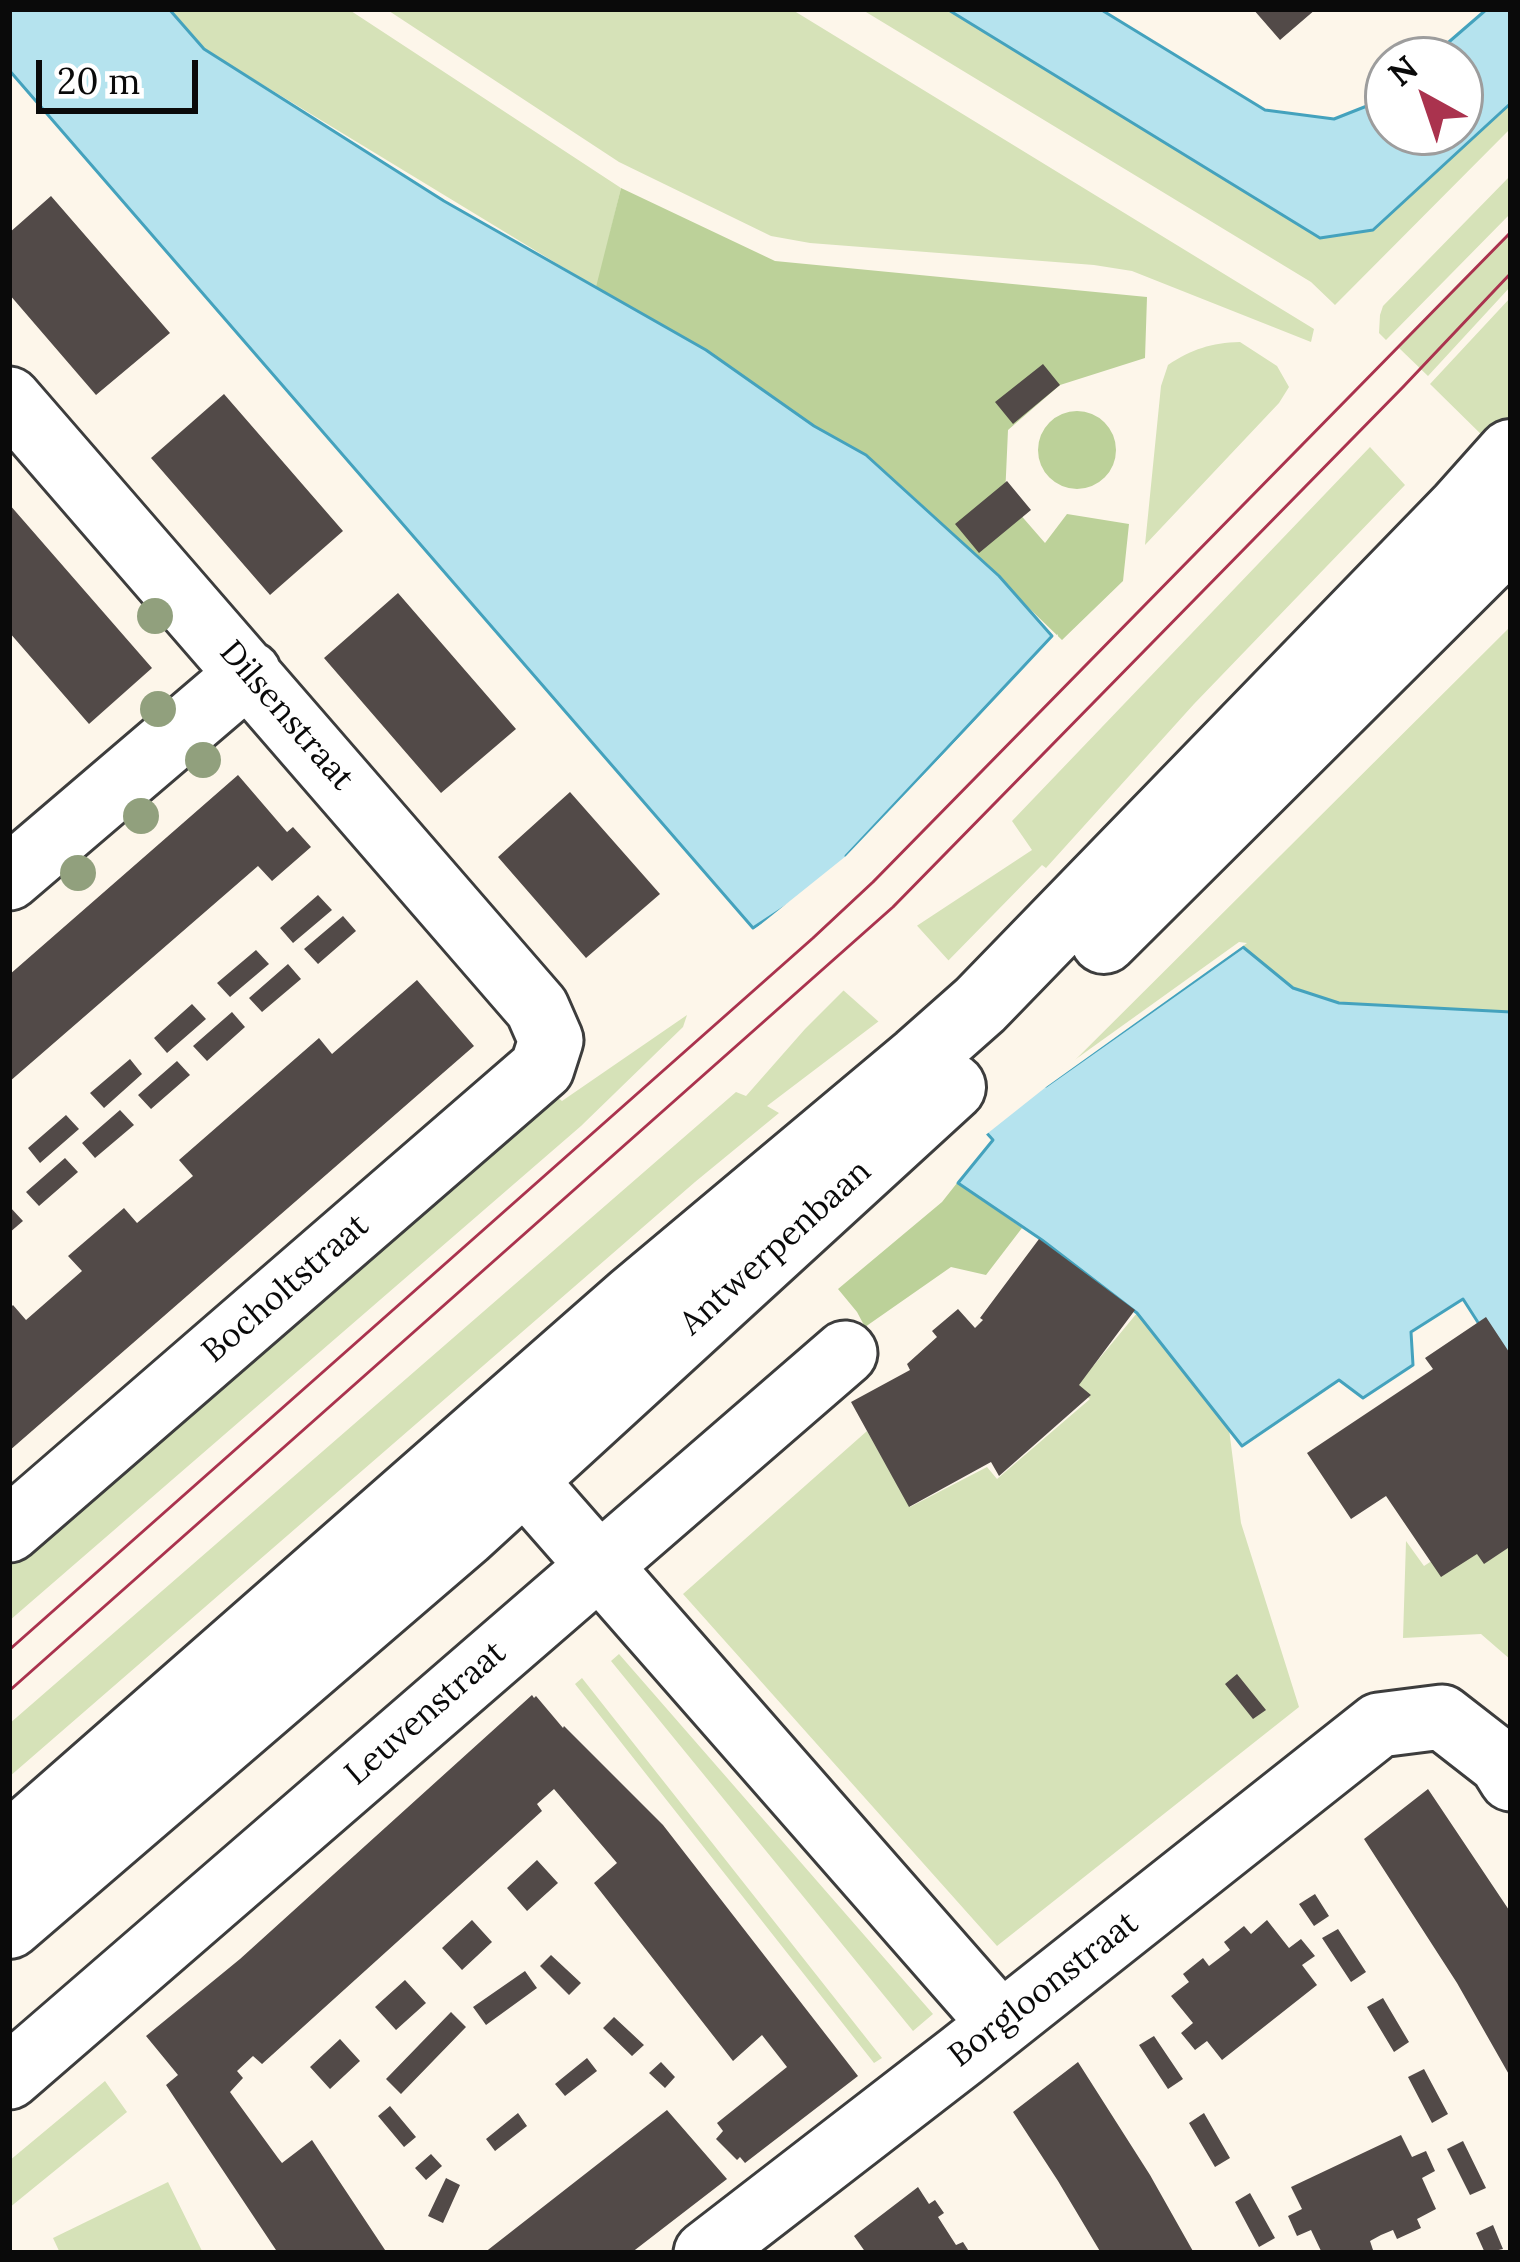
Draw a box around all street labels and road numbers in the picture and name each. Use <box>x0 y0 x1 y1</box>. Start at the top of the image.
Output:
street label: Dilsenstraat <box>210 633 362 799</box>
street label: Antwerpenbaan <box>673 1152 879 1344</box>
street label: Bocholtstraat <box>195 1206 377 1372</box>
street label: Leuvenstraat <box>338 1634 514 1794</box>
street label: Borgloonstraat <box>941 1904 1147 2076</box>

